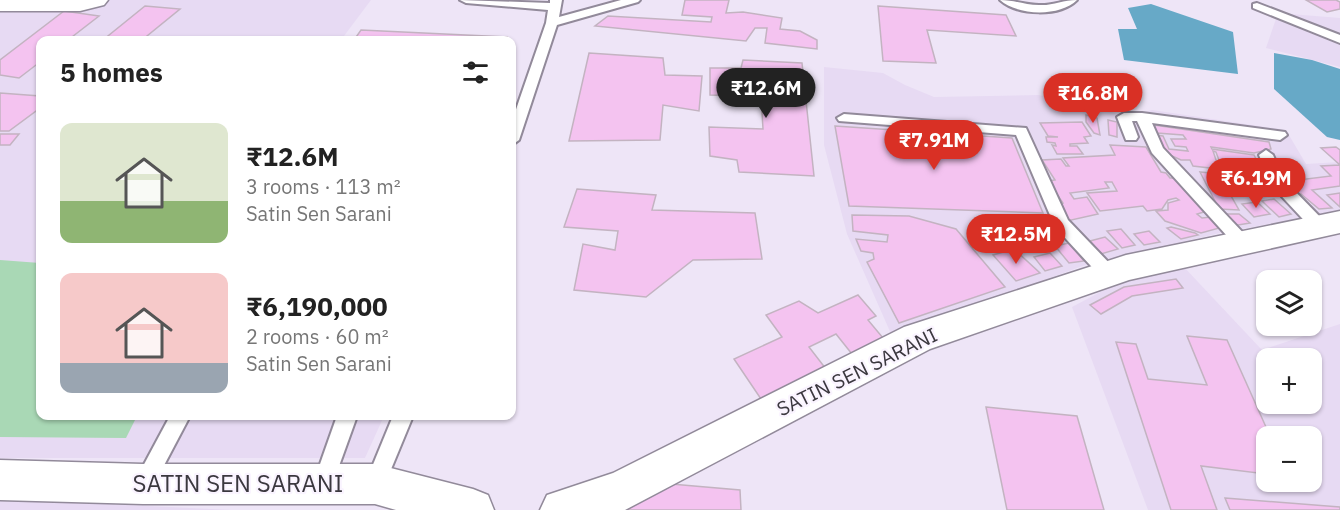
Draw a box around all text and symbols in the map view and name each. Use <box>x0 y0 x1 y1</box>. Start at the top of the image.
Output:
text: 5 homes <box>60 55 163 89</box>
icon: filters <box>459 56 492 89</box>
pin: ₹12.6M <box>717 68 815 119</box>
pin: ₹16.8M <box>1044 73 1142 124</box>
text: ₹12.6M <box>730 74 802 101</box>
text: ₹16.8M <box>1057 79 1129 106</box>
pin: ₹7.91M <box>885 120 983 171</box>
text: ₹7.91M <box>898 126 970 153</box>
text: ₹12.6M <box>246 139 339 173</box>
icon: home <box>108 147 180 219</box>
pin: ₹6.19M <box>1207 158 1305 209</box>
text: ₹6.19M <box>1220 164 1292 191</box>
text: 3 rooms · 113 m² <box>246 173 401 200</box>
text: Satin Sen Sarani <box>246 200 392 227</box>
pin: ₹12.5M <box>967 214 1065 265</box>
text: ₹12.5M <box>980 220 1052 247</box>
map controls <box>1256 270 1322 492</box>
button: layers <box>1256 270 1322 336</box>
text: ₹6,190,000 <box>246 289 388 323</box>
icon: home <box>108 297 180 369</box>
street label: SATIN SEN SARANI <box>772 321 942 422</box>
text: 2 rooms · 60 m² <box>246 323 389 350</box>
button: + <box>1256 348 1322 414</box>
text: Satin Sen Sarani <box>246 350 392 377</box>
button: − <box>1256 426 1322 492</box>
street label: SATIN SEN SARANI <box>133 467 343 499</box>

